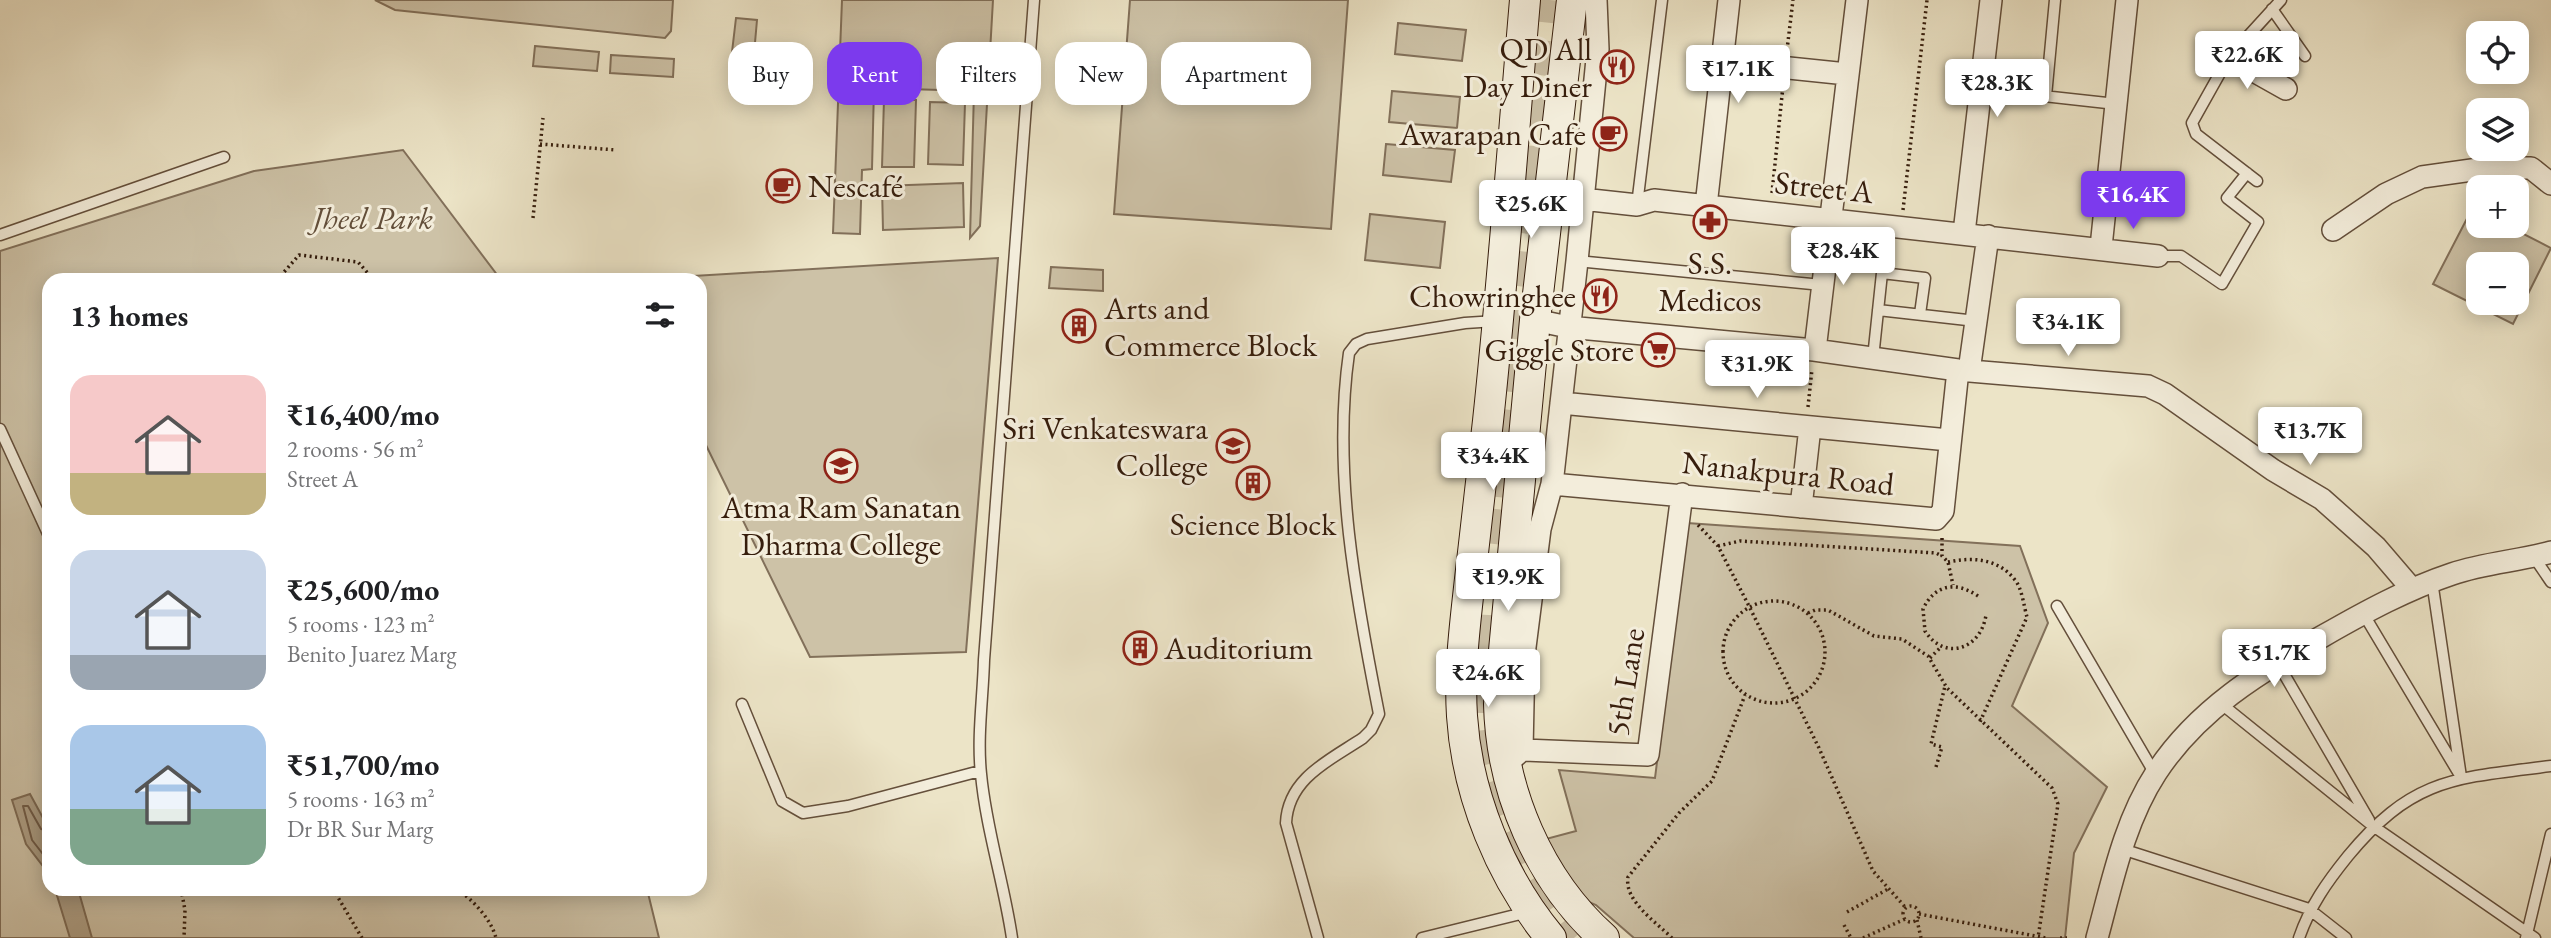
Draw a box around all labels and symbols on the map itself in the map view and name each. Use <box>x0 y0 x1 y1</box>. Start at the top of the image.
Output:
place label: QD All Day Diner <box>1463 28 1592 107</box>
pin: ₹22.6K <box>2190 32 2304 91</box>
pin: ₹17.1K <box>1681 46 1795 105</box>
restaurant icon: QD All Day Diner <box>1598 48 1636 86</box>
pin: ₹28.3K <box>1940 60 2054 119</box>
place label: Awarapan Cafe <box>1398 113 1586 155</box>
cafe icon: Awarapan Cafe <box>1591 115 1629 153</box>
street label: Street A <box>1773 161 1876 213</box>
place label: Nescafé <box>808 165 903 207</box>
cafe icon: Nescafé <box>764 167 802 205</box>
pin: ₹16.4K <box>2076 172 2190 231</box>
pin: ₹25.6K <box>1474 180 1588 240</box>
park label: Jheel Park <box>307 197 433 239</box>
pharmacy icon: S.S. Medicos <box>1691 203 1729 241</box>
pin: ₹28.4K <box>1786 228 1900 287</box>
place label: S.S. Medicos <box>1659 242 1761 321</box>
place label: Chowringhee <box>1409 275 1576 317</box>
restaurant icon: Chowringhee <box>1581 277 1619 315</box>
place label: Arts and Commerce Block <box>1103 287 1318 366</box>
pin: ₹34.1K <box>2011 298 2125 358</box>
building icon: Arts and Commerce Block <box>1060 307 1098 345</box>
place label: Giggle Store <box>1484 329 1634 371</box>
supermarket icon: Giggle Store <box>1639 331 1677 369</box>
pin: ₹31.9K <box>1700 340 1814 400</box>
place label: Sri Venkateswara College <box>1002 407 1208 486</box>
pin: ₹13.7K <box>2253 407 2367 467</box>
school or university icon: Sri Venkateswara College <box>1214 427 1252 465</box>
pin: ₹34.4K <box>1436 433 1550 492</box>
street label: Nanakpura Road <box>1680 441 1897 505</box>
school or university icon: Atma Ram Sanatan Dharma College <box>822 447 860 485</box>
building icon: Science Block <box>1234 464 1272 502</box>
place label: Atma Ram Sanatan Dharma College <box>720 486 961 565</box>
place label: Science Block <box>1170 503 1337 545</box>
pin: ₹19.9K <box>1451 554 1565 613</box>
street label: 5th Lane <box>1596 625 1654 739</box>
place label: Auditorium <box>1163 627 1313 669</box>
building icon: Auditorium <box>1121 629 1159 667</box>
pin: ₹51.7K <box>2217 630 2331 689</box>
pin: ₹24.6K <box>1431 650 1545 709</box>

